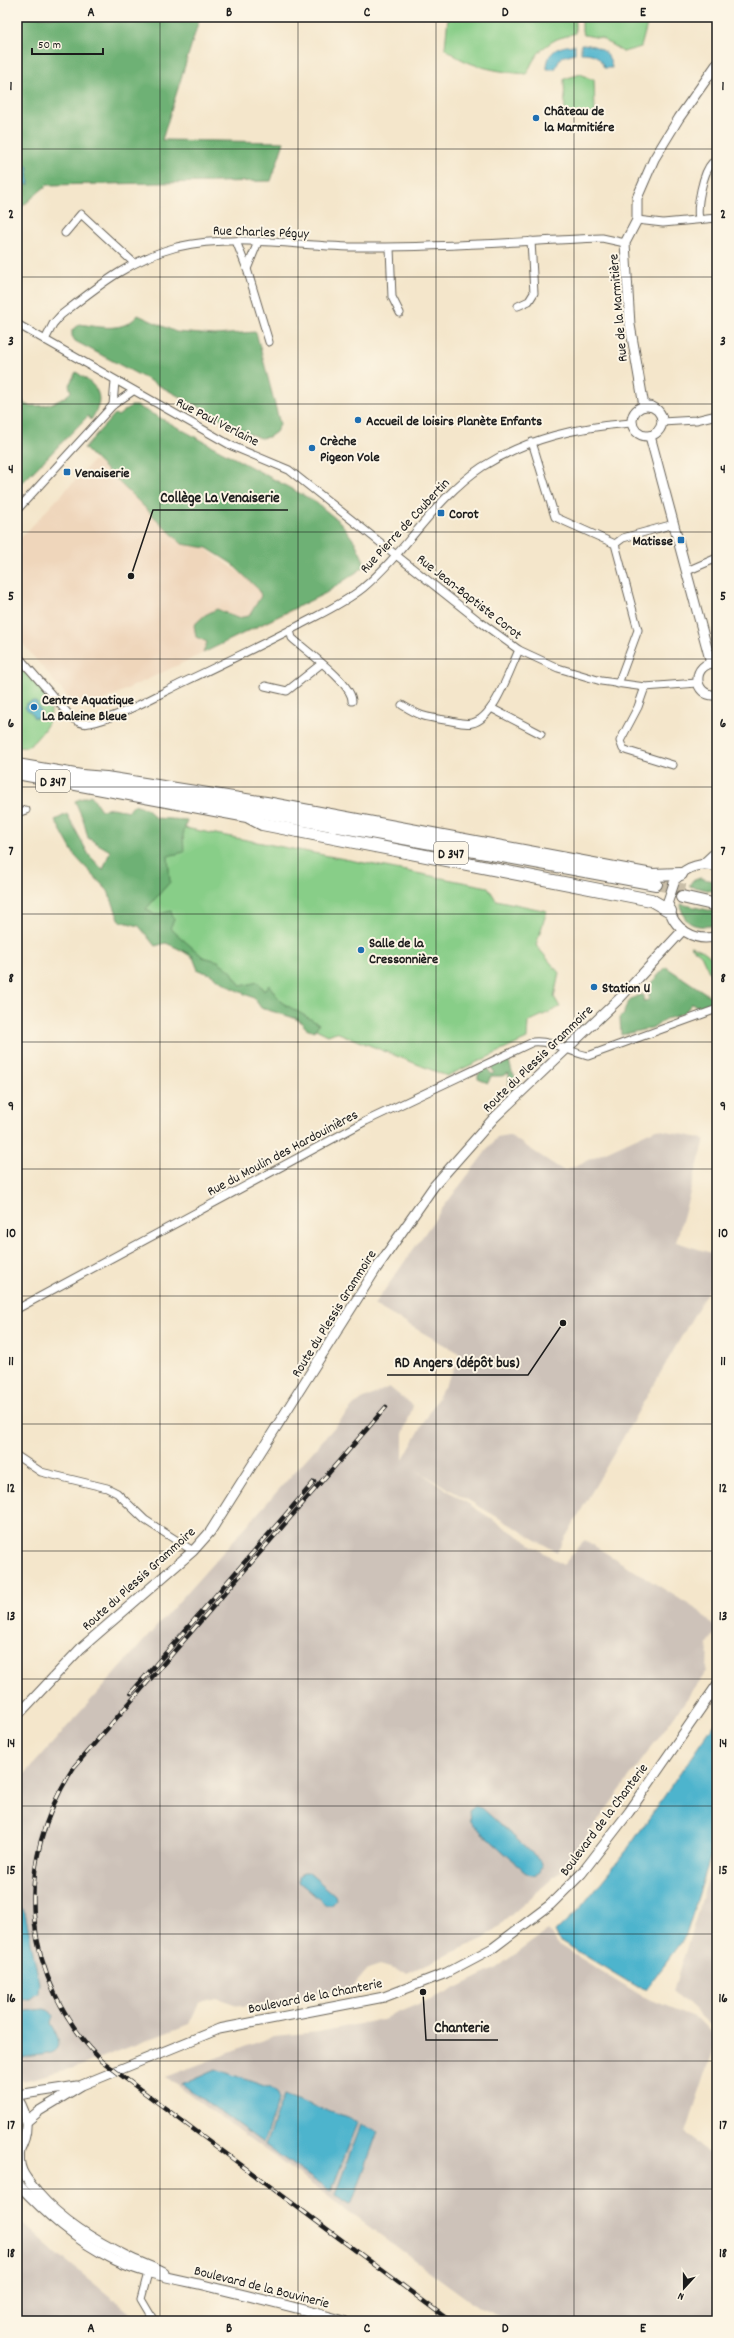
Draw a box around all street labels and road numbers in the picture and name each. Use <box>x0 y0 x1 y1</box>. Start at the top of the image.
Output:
street label: Rue Charles Péguy <box>213 221 310 245</box>
street label: Rue de la Marmitière <box>604 253 634 363</box>
street label: Rue Paul Verlaine <box>172 393 262 452</box>
street label: Rue Pierre de Coubertin <box>356 474 455 578</box>
street label: Rue Jean-Baptiste Corot <box>412 550 526 645</box>
road number: D 347 <box>36 770 70 792</box>
road number: D 347 <box>434 842 468 864</box>
street label: Route du Plessis Grammoire <box>479 1001 598 1118</box>
street label: Rue du Moulin des Hardouinières <box>204 1105 362 1202</box>
street label: Route du Plessis Grammoire <box>287 1246 382 1382</box>
street label: Route du Plessis Grammoire <box>78 1523 201 1636</box>
street label: Boulevard de la Chanterie <box>556 1760 654 1881</box>
street label: Boulevard de la Chanterie <box>247 1974 384 2020</box>
street label: Boulevard de la Bouvinerie <box>192 2261 331 2314</box>

